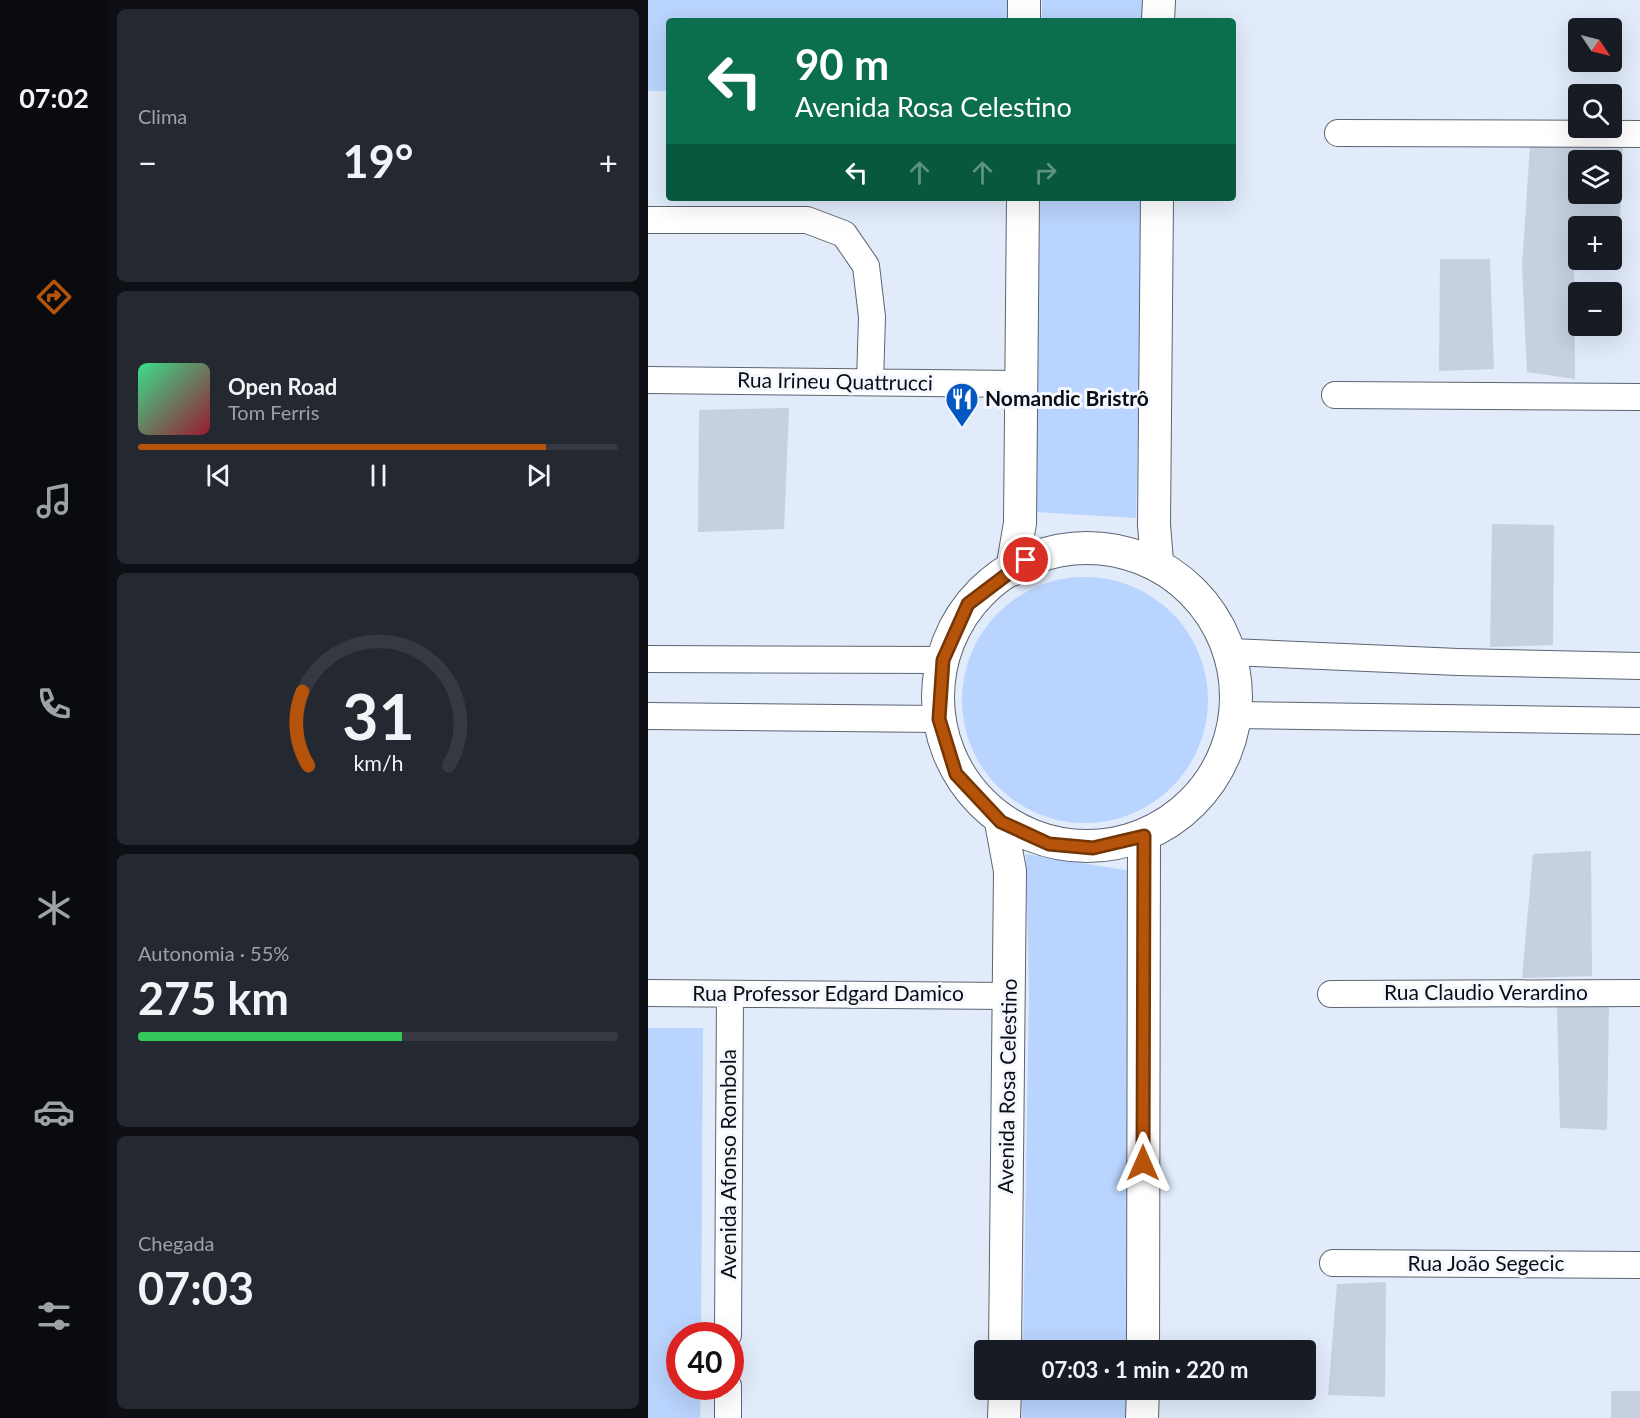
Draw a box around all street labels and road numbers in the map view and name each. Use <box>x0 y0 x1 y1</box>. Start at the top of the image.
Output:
street label: Rua Irineu Quattrucci <box>737 366 933 395</box>
street label: Avenida Rosa Celestino <box>992 978 1021 1194</box>
street label: Rua Claudio Verardino <box>1384 979 1588 1004</box>
street label: Rua Professor Edgard Damico <box>692 980 964 1005</box>
street label: Avenida Afonso Rombola <box>715 1049 740 1279</box>
street label: Rua João Segecic <box>1407 1250 1565 1275</box>

